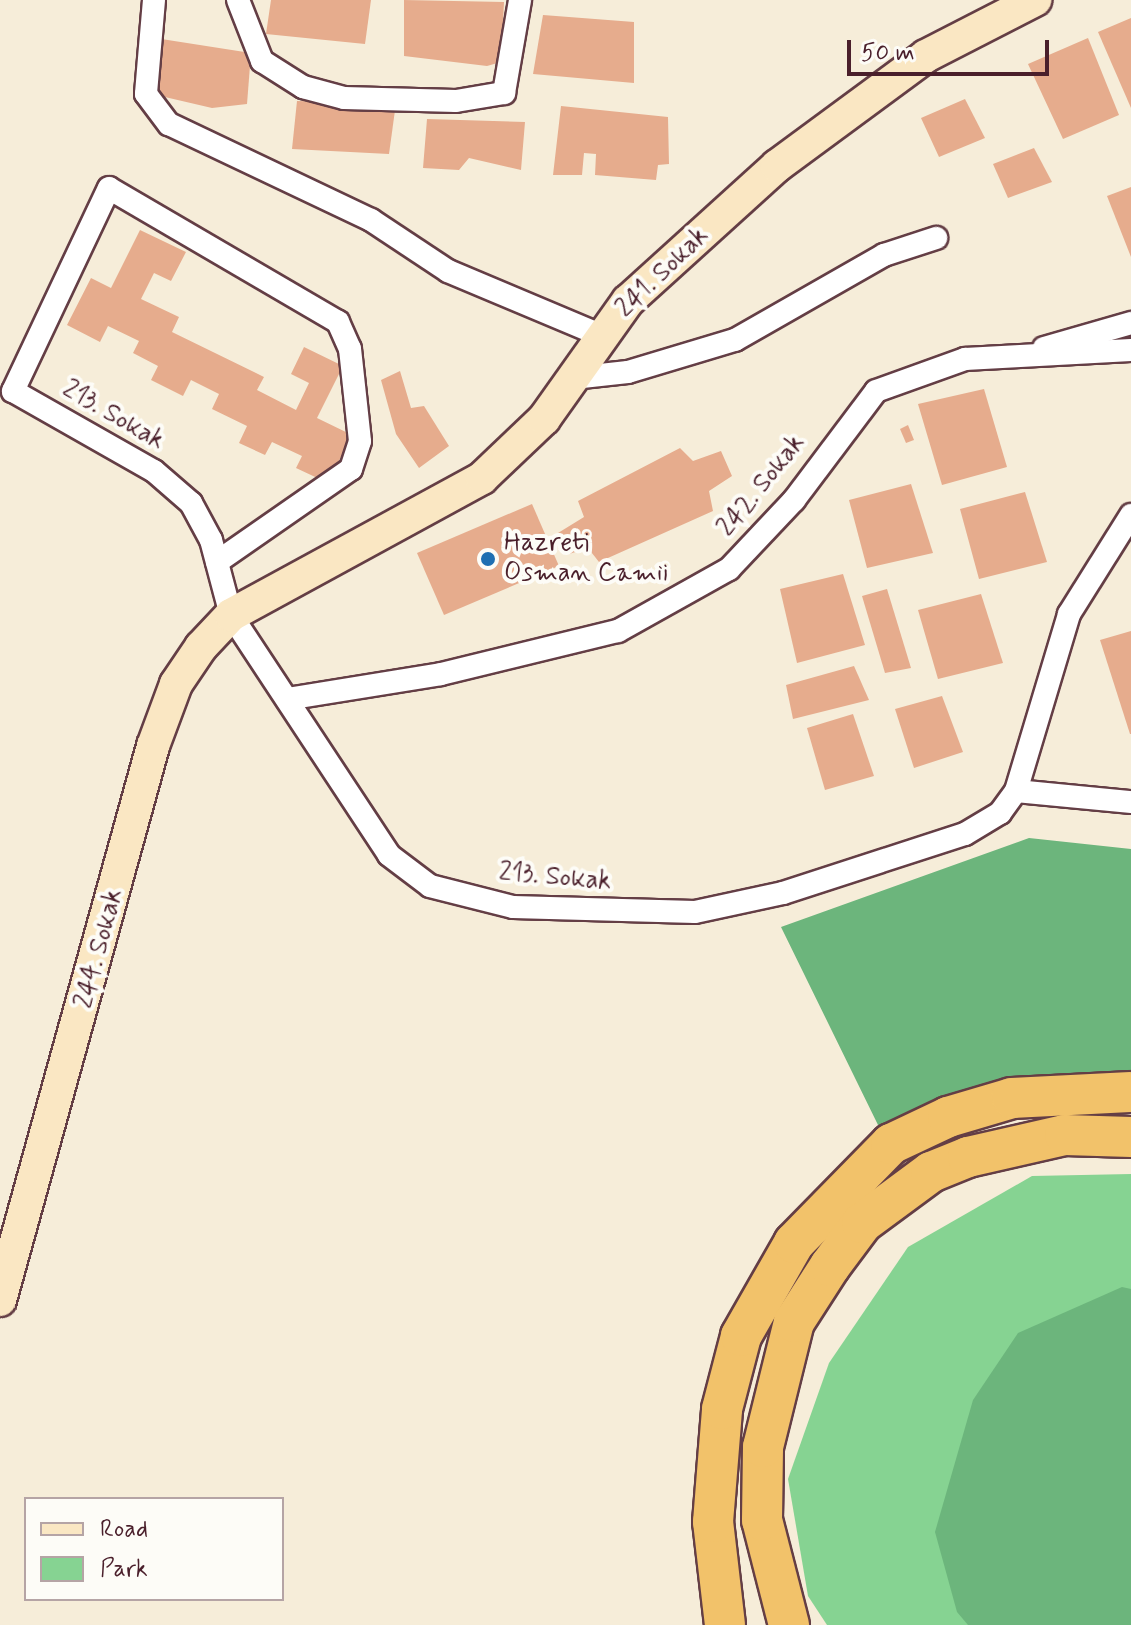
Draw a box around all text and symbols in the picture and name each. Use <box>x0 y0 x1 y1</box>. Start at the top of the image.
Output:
scale bar <box>851 24 1053 74</box>
text: 50 m <box>861 38 915 69</box>
street label: 241. Sokak <box>610 221 716 325</box>
street label: 213. Sokak <box>56 374 170 458</box>
street label: 242. Sokak <box>711 429 813 543</box>
place label: Hazreti Osman Camii <box>504 528 667 590</box>
marker: Hazreti Osman Camii <box>479 550 497 568</box>
street label: 213. Sokak <box>497 858 613 898</box>
street label: 244. Sokak <box>69 886 131 1012</box>
legend <box>24 1497 284 1601</box>
text: Road <box>100 1514 148 1545</box>
text: Park <box>100 1554 148 1585</box>

